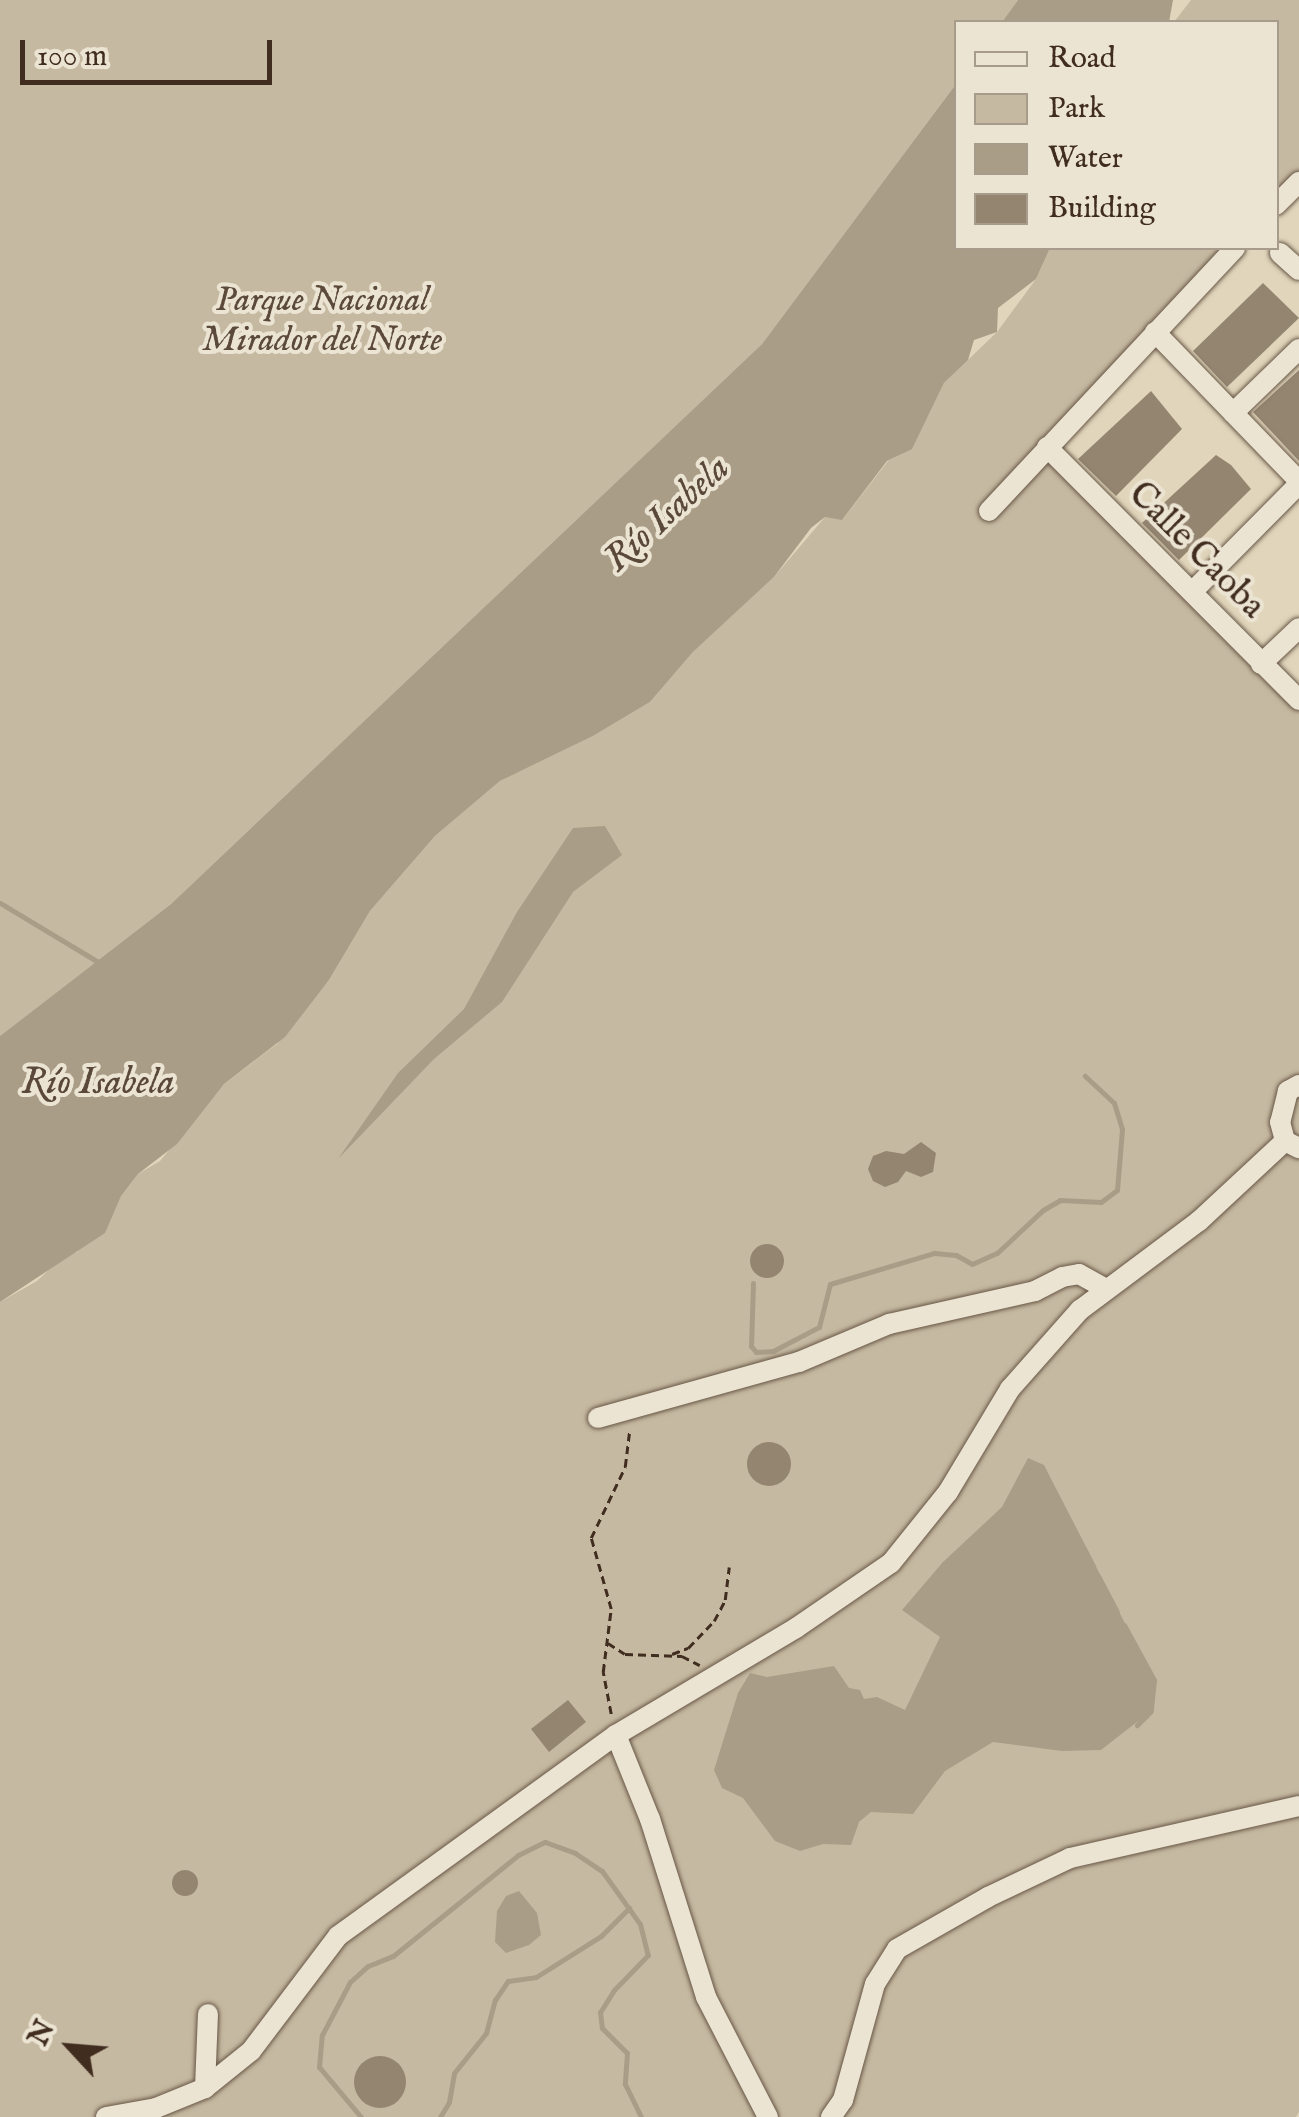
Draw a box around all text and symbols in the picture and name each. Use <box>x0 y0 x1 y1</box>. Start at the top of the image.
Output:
scale bar <box>25 20 278 82</box>
legend <box>954 20 1279 250</box>
text: 100 m <box>37 38 107 76</box>
text: Road <box>1048 40 1116 78</box>
text: Park <box>1048 90 1105 128</box>
text: Water <box>1048 140 1123 178</box>
text: Building <box>1048 190 1156 228</box>
park label: Parque Nacional Mirador del Norte <box>202 280 442 362</box>
water label: Río Isabela <box>596 447 740 583</box>
street label: Calle Caoba <box>1119 474 1273 628</box>
water label: Río Isabela <box>21 1061 175 1107</box>
north arrow <box>20 1997 120 2097</box>
text: N <box>22 2015 64 2052</box>

